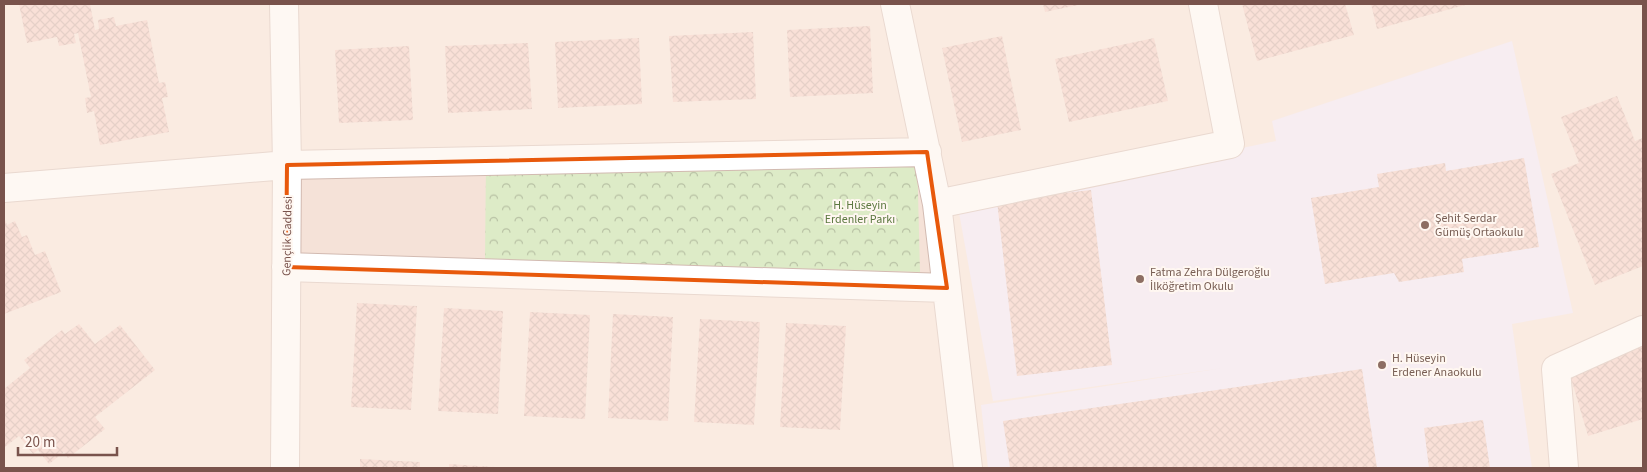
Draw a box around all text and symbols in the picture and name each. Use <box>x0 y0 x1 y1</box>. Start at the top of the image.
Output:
street label: Gençlik Caddesi <box>278 196 297 276</box>
park label: H. Hüseyin Erdenler Parkı <box>825 197 895 228</box>
place label: Şehit Serdar Gümüş Ortaokulu <box>1435 210 1523 241</box>
marker: Şehit Serdar Gümüş Ortaokulu <box>1419 219 1431 231</box>
place label: Fatma Zehra Dülgeroğlu İlköğretim Okulu <box>1150 264 1270 295</box>
marker: Fatma Zehra Dülgeroğlu İlköğretim Okulu <box>1134 273 1146 285</box>
place label: H. Hüseyin Erdener Anaokulu <box>1392 350 1482 381</box>
marker: H. Hüseyin Erdener Anaokulu <box>1376 359 1388 371</box>
scale bar <box>18 424 116 456</box>
text: 20 m <box>25 432 55 453</box>

